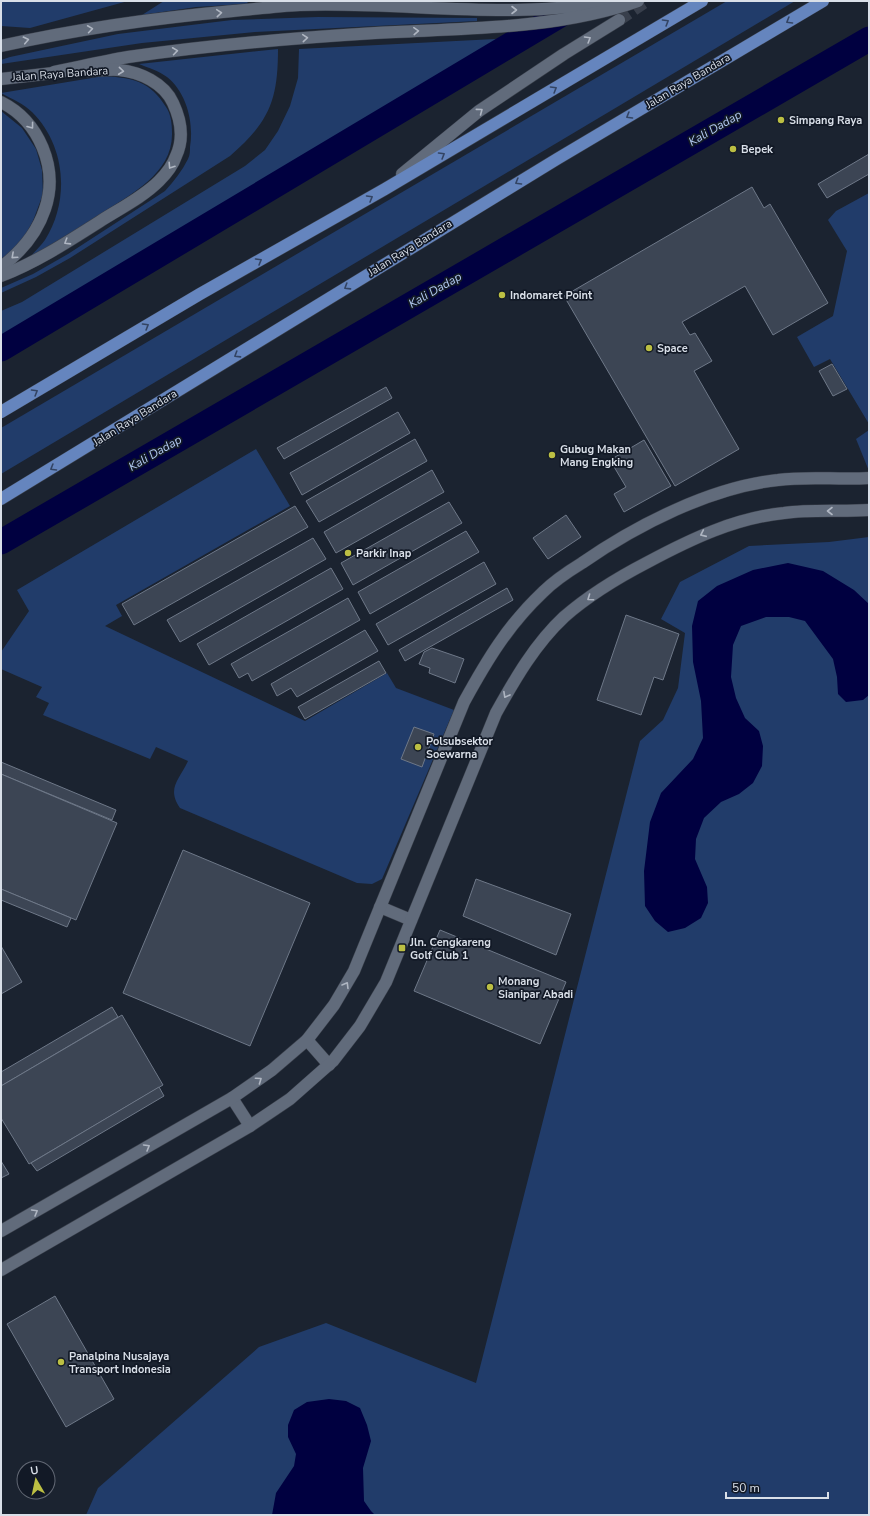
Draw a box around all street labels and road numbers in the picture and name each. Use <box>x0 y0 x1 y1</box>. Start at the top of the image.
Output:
street label: Jalan Raya Bandara <box>642 50 733 113</box>
street label: Jalan Raya Bandara <box>10 63 109 85</box>
street label: Jalan Raya Bandara <box>364 216 455 280</box>
street label: Jalan Raya Bandara <box>89 386 180 450</box>

